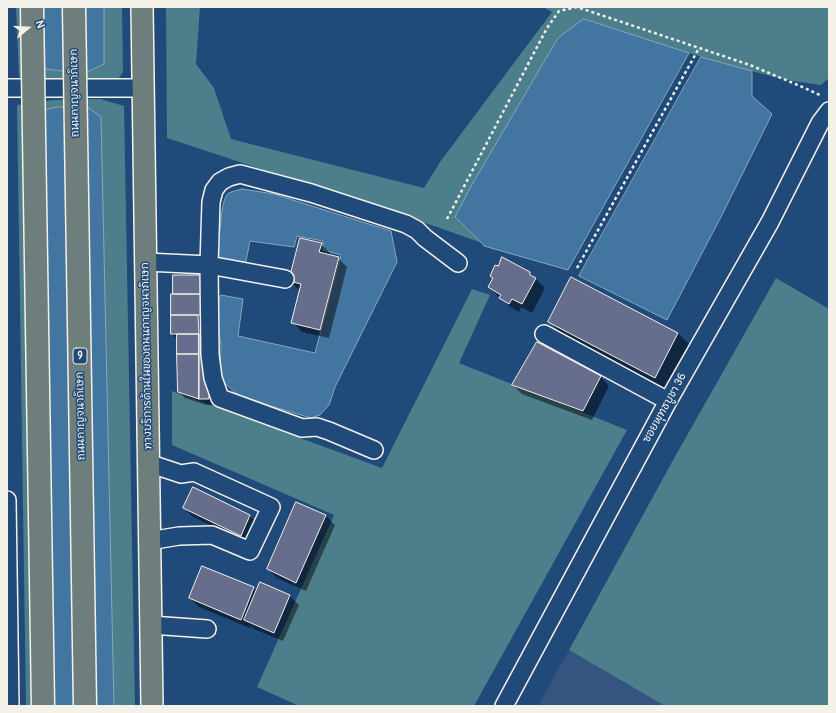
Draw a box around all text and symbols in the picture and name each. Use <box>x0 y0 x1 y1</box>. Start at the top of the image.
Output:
north arrow <box>8 8 48 48</box>
text: N <box>33 19 47 30</box>
street label: ถนนกาญจนาภิเษก <box>68 49 82 137</box>
street label: ทางบริการด้านในของถนนกาญจนาภิเษก <box>139 262 155 450</box>
road number: 9 <box>73 348 87 364</box>
street label: ซอยพุทธบูชา 36 <box>640 371 690 445</box>
street label: ถนนกาญจนาภิเษก <box>74 372 88 460</box>

